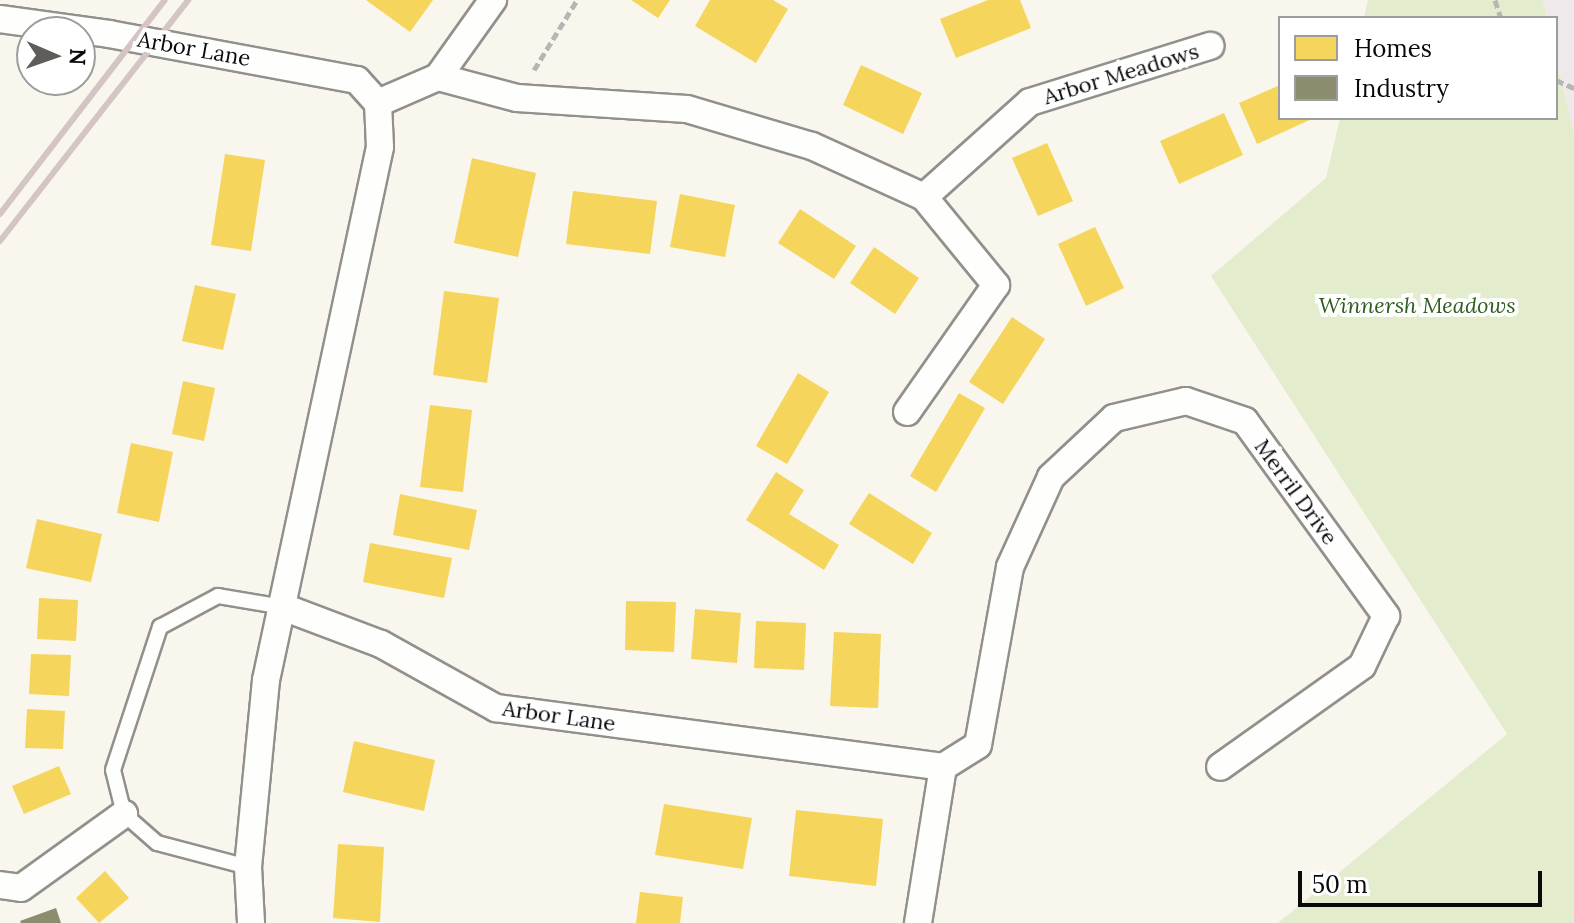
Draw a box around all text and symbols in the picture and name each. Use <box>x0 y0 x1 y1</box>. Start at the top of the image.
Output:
north arrow <box>16 16 96 96</box>
legend <box>1278 16 1558 120</box>
street label: Arbor Lane <box>136 26 252 72</box>
text: Homes <box>1354 33 1432 64</box>
street label: Arbor Meadows <box>1040 38 1202 110</box>
text: N <box>64 48 92 66</box>
text: Industry <box>1354 73 1449 104</box>
park label: Winnersh Meadows <box>1318 293 1516 319</box>
street label: Merril Drive <box>1249 434 1343 550</box>
street label: Arbor Lane <box>501 695 617 737</box>
scale bar <box>1302 855 1546 905</box>
text: 50 m <box>1312 869 1368 900</box>

